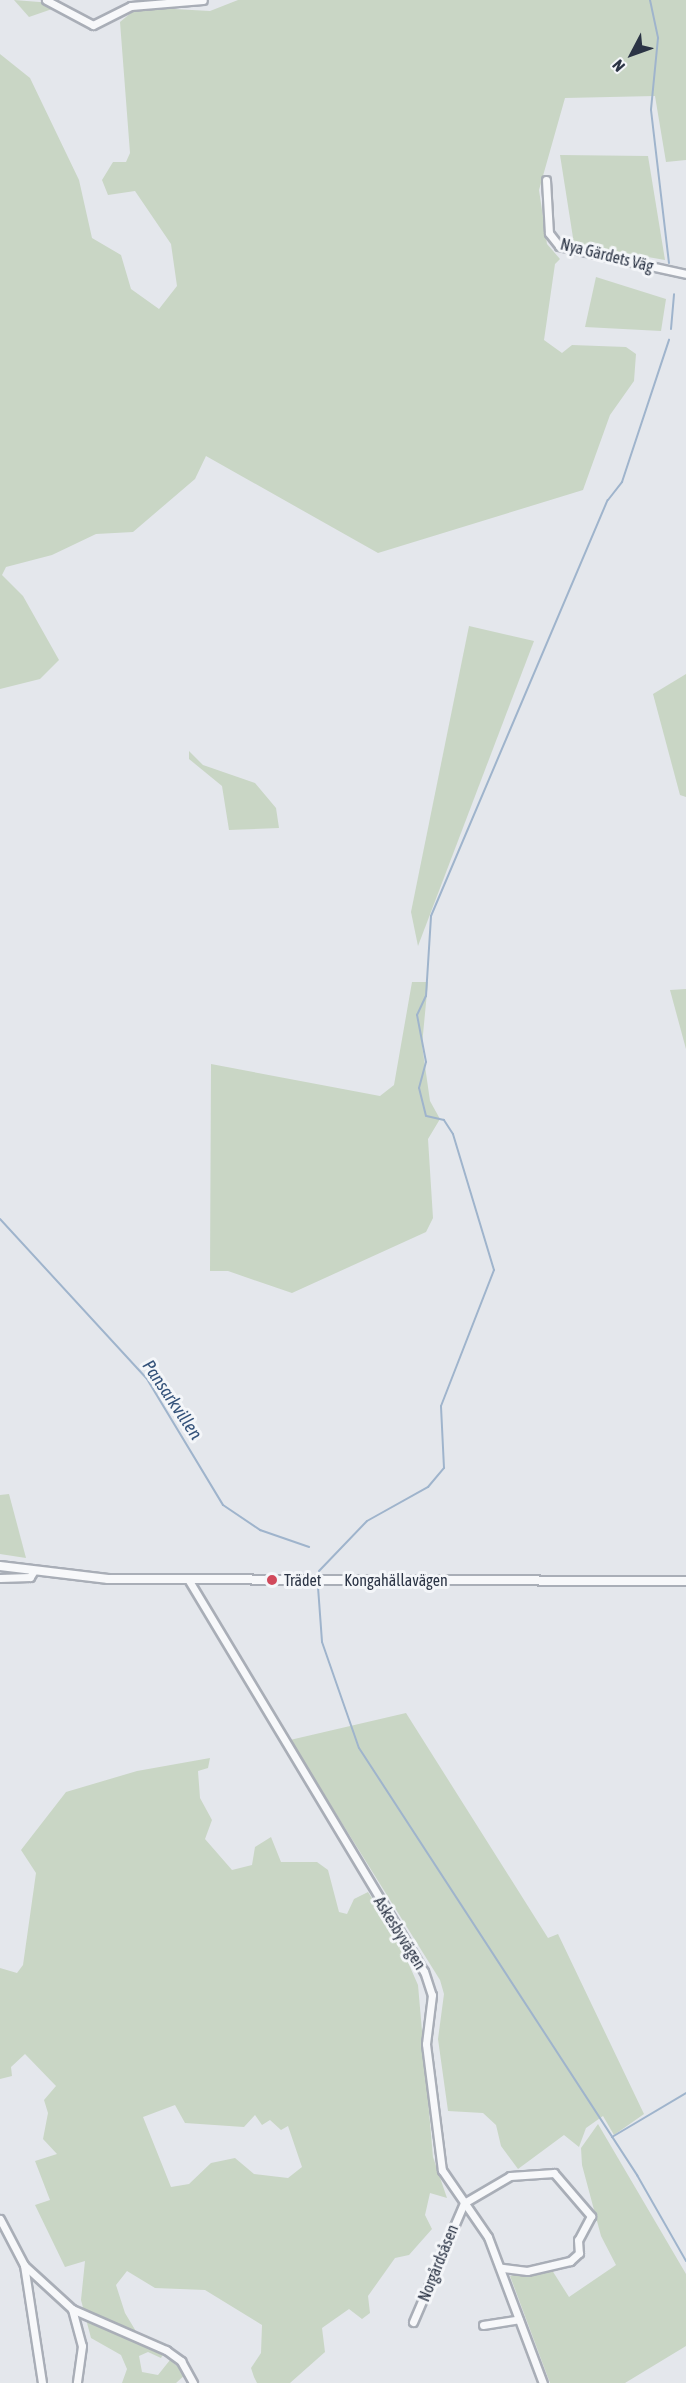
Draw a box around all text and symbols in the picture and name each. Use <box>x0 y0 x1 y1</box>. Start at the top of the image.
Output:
north arrow <box>602 24 662 84</box>
text: N <box>609 56 628 75</box>
street label: Nya Gärdets Väg <box>559 234 655 276</box>
water label: Pansarkvillen <box>137 1356 207 1444</box>
place label: Trädet <box>284 1570 321 1590</box>
street label: Kongahällavägen <box>344 1570 448 1590</box>
marker: Trädet <box>265 1573 279 1587</box>
street label: Askesbyvägen <box>370 1893 430 1973</box>
street label: Norgårdsåsen <box>414 2222 462 2304</box>

